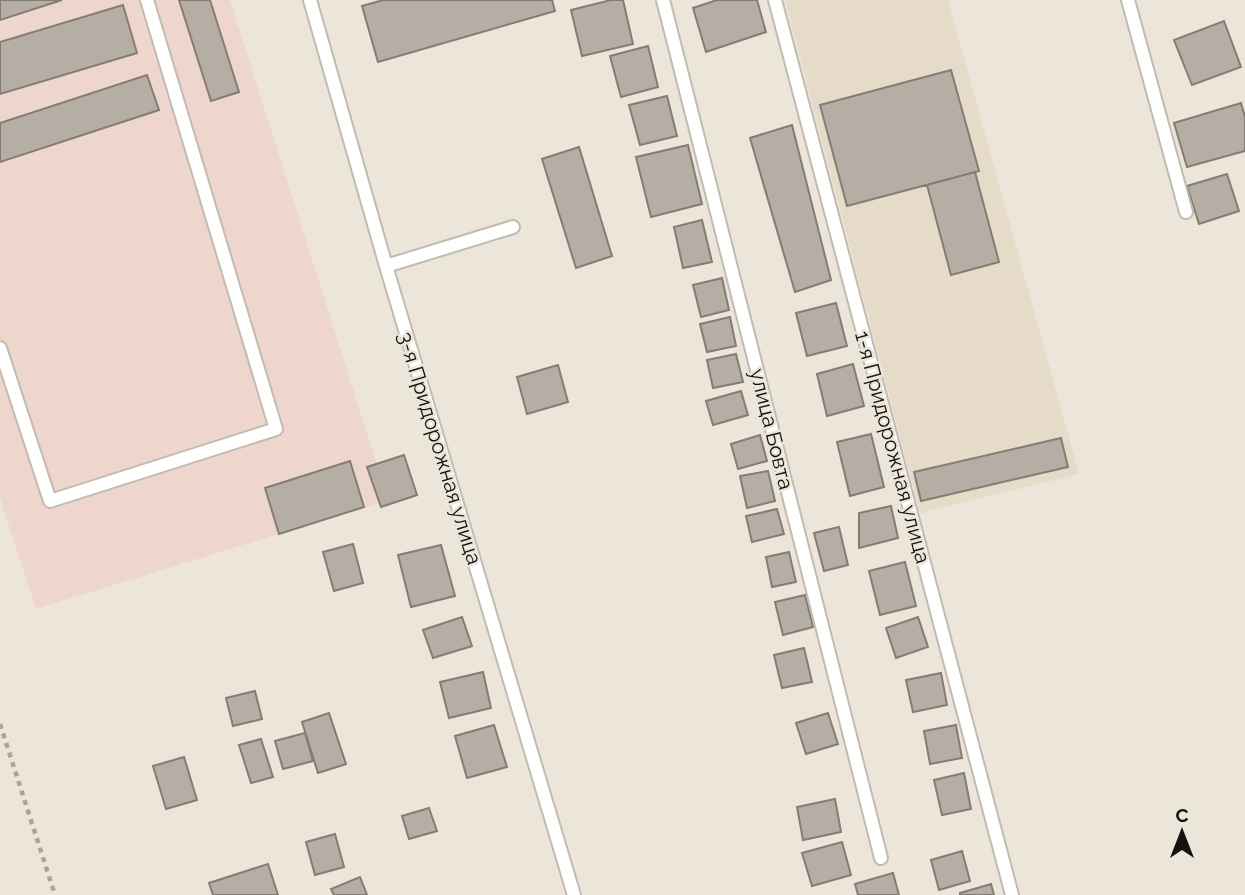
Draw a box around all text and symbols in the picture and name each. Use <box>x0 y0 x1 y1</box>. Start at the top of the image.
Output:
street label: 1-я Придорожная улица <box>850 328 936 566</box>
street label: 3-я Придорожная улица <box>393 329 487 567</box>
street label: улица Бовта <box>745 366 799 492</box>
north arrow <box>1147 797 1217 867</box>
text: С <box>1175 804 1189 826</box>

